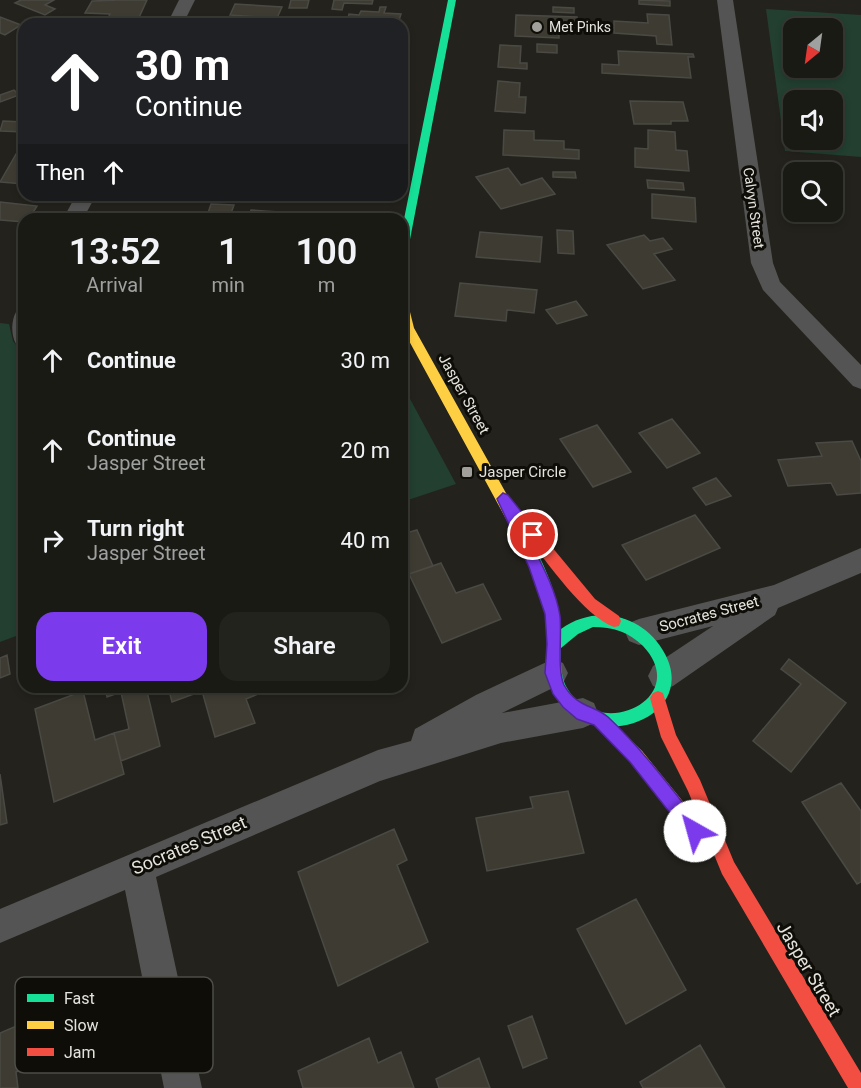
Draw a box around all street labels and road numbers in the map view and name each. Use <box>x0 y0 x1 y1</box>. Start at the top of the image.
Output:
street label: Calvyn Street <box>740 166 768 250</box>
street label: Jasper Street <box>435 351 493 437</box>
street label: Socrates Street <box>657 592 761 636</box>
street label: Socrates Street <box>128 811 250 879</box>
street label: Jasper Street <box>773 918 846 1020</box>

